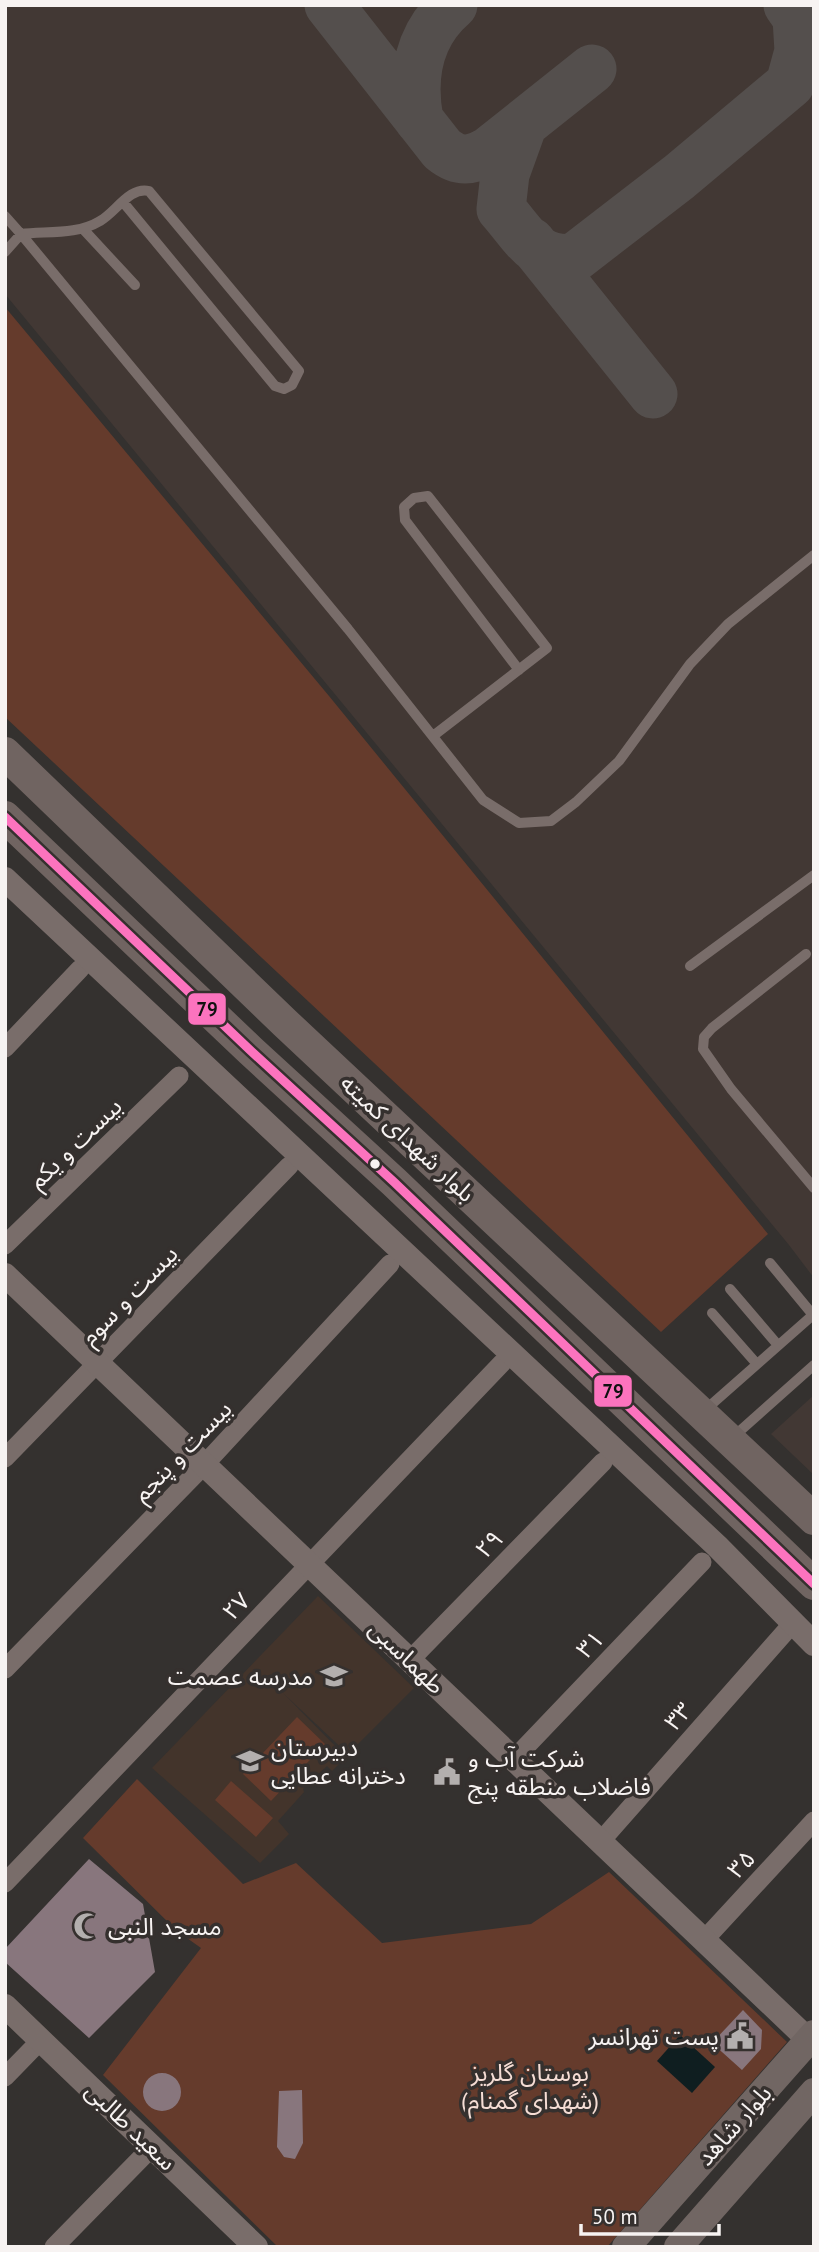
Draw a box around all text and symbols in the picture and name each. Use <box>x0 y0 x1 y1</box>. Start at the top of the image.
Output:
line badge: 79 <box>187 992 227 1026</box>
text: 79 <box>196 997 218 1021</box>
street label: بلوار شهدای کمیته <box>334 1068 482 1208</box>
street label: بیست و یکم <box>22 1091 130 1197</box>
unlabelled marker <box>368 1157 382 1171</box>
street label: بیست و سوم <box>74 1238 187 1354</box>
line badge: 79 <box>593 1374 633 1408</box>
text: 79 <box>602 1379 624 1403</box>
street label: بیست و پنجم <box>126 1394 240 1510</box>
street label: ۲۹ <box>468 1523 510 1565</box>
street label: ۲۷ <box>215 1585 257 1627</box>
street label: طهماسبی <box>362 1613 452 1701</box>
street label: ۳۱ <box>569 1623 611 1665</box>
place label: مدرسه عصمت <box>168 1661 313 1692</box>
school or university icon: مدرسه عصمت <box>319 1661 349 1691</box>
street label: ۳۳ <box>657 1695 699 1737</box>
place label: دبیرستان دخترانه عطایی <box>271 1732 406 1791</box>
place label: شرکت آب و فاضلاب منطقه پنج <box>468 1743 651 1804</box>
school or university icon: دبیرستان دخترانه عطایی <box>235 1746 265 1776</box>
public building icon: شرکت آب و فاضلاب منطقه پنج <box>432 1757 462 1787</box>
street label: ۳۵ <box>720 1843 762 1885</box>
mosque icon: مسجد النبی <box>72 1911 102 1941</box>
place label: مسجد النبی <box>108 1911 222 1942</box>
place label: پست تهرانسر <box>587 2021 719 2052</box>
public building icon: پست تهرانسر <box>725 2021 755 2051</box>
park label: بوستان گلریز (شهدای گمنام) <box>461 2057 599 2119</box>
street label: سعید طالبی <box>79 2075 183 2177</box>
street label: بلوار شاهد <box>690 2078 778 2172</box>
scale bar <box>581 2192 719 2236</box>
text: 50 m <box>592 2203 638 2230</box>

